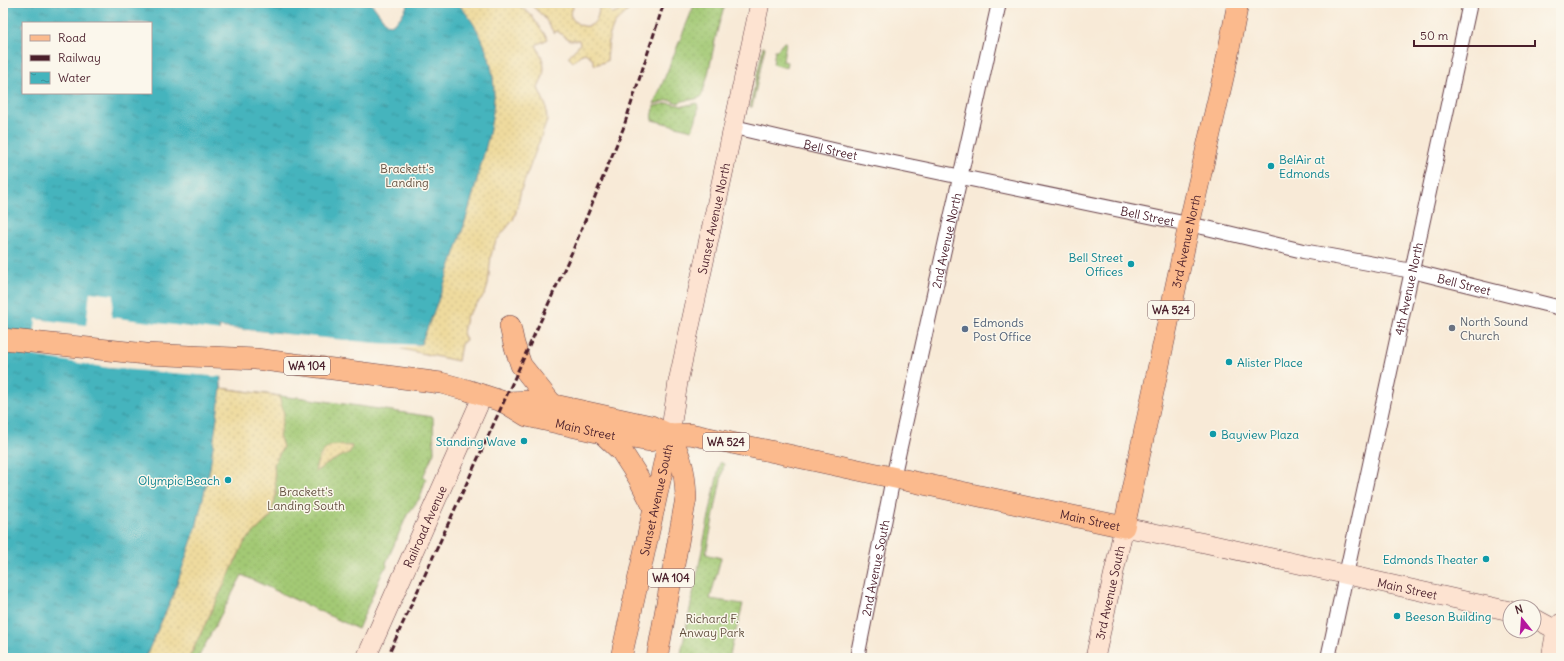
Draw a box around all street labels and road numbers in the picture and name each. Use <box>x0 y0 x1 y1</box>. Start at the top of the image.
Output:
street label: Bell Street <box>802 136 859 163</box>
street label: Sunset Avenue North <box>694 161 733 275</box>
street label: 2nd Avenue North <box>928 191 964 290</box>
street label: 3rd Avenue North <box>1168 193 1203 289</box>
street label: Bell Street <box>1119 203 1176 229</box>
street label: 4th Avenue North <box>1391 241 1425 336</box>
street label: Bell Street <box>1436 270 1493 298</box>
road number: WA 524 <box>1148 301 1194 319</box>
road number: WA 104 <box>284 357 330 375</box>
street label: Main Street <box>554 415 616 443</box>
road number: WA 524 <box>703 433 749 451</box>
street label: Sunset Avenue South <box>636 442 675 557</box>
street label: Railroad Avenue <box>400 483 449 570</box>
street label: Main Street <box>1059 506 1122 533</box>
street label: 2nd Avenue South <box>858 518 892 617</box>
street label: 3rd Avenue South <box>1092 544 1127 641</box>
road number: WA 104 <box>648 569 694 587</box>
street label: Main Street <box>1376 574 1439 602</box>

